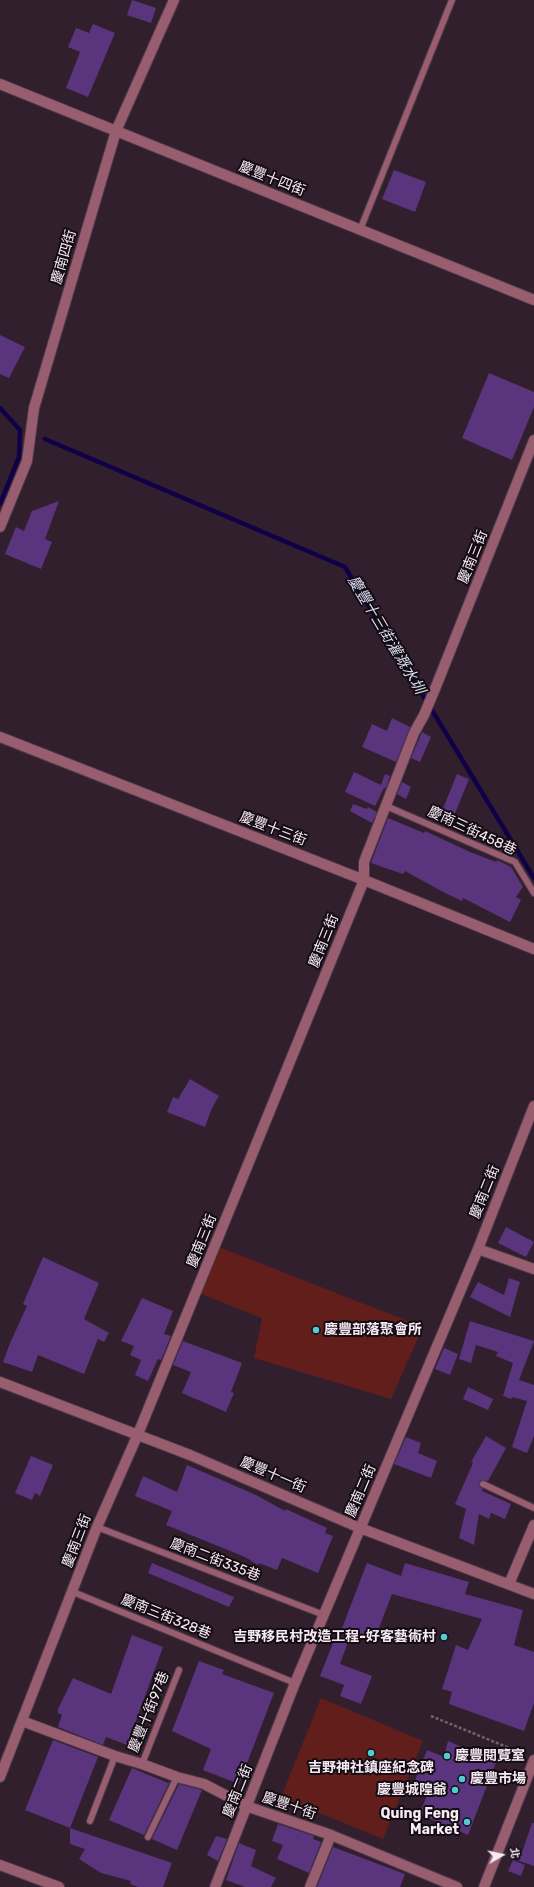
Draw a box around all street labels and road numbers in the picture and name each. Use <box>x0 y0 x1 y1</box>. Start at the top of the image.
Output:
street label: 慶豐十四街 <box>236 158 308 200</box>
street label: 慶南四街 <box>48 228 80 286</box>
street label: 慶南三街 <box>455 528 491 586</box>
street label: 慶南三街458巷 <box>425 803 519 859</box>
street label: 慶豐十三街 <box>237 809 309 849</box>
street label: 慶南三街 <box>306 912 342 970</box>
street label: 慶南二街 <box>467 1163 503 1221</box>
street label: 慶南三街 <box>184 1212 220 1270</box>
street label: 慶豐十一街 <box>238 1454 308 1496</box>
street label: 慶南二街 <box>342 1462 380 1520</box>
street label: 慶南三街 <box>59 1512 95 1570</box>
street label: 慶南二街335巷 <box>168 1535 262 1585</box>
street label: 慶南三街328巷 <box>119 1591 213 1643</box>
street label: 慶豐十街97巷 <box>125 1669 173 1755</box>
street label: 慶南二街 <box>220 1762 256 1820</box>
street label: 慶豐十街 <box>260 1789 318 1823</box>

